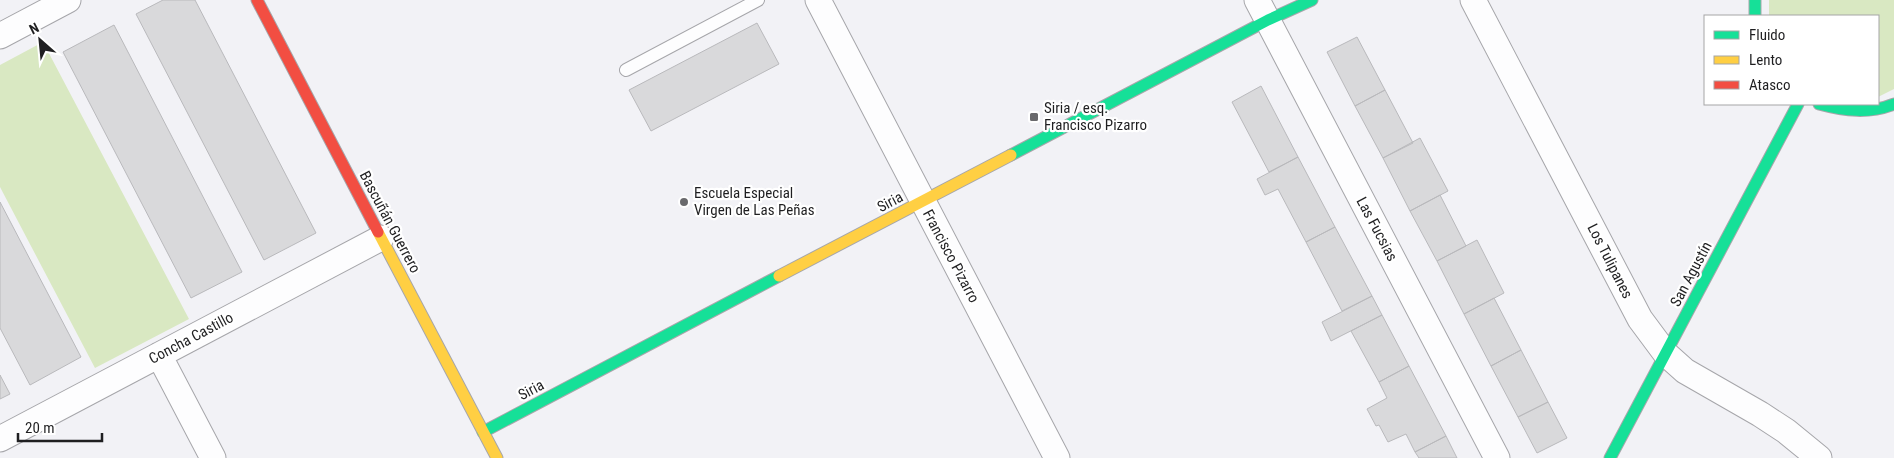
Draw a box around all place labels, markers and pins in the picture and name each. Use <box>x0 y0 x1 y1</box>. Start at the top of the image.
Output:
place label: Siria / esq. Francisco Pizarro <box>1044 99 1147 134</box>
marker: Siria / esq. Francisco Pizarro <box>1028 111 1040 123</box>
place label: Escuela Especial Virgen de Las Peñas <box>694 184 815 219</box>
marker: Escuela Especial Virgen de Las Peñas <box>678 196 690 208</box>

